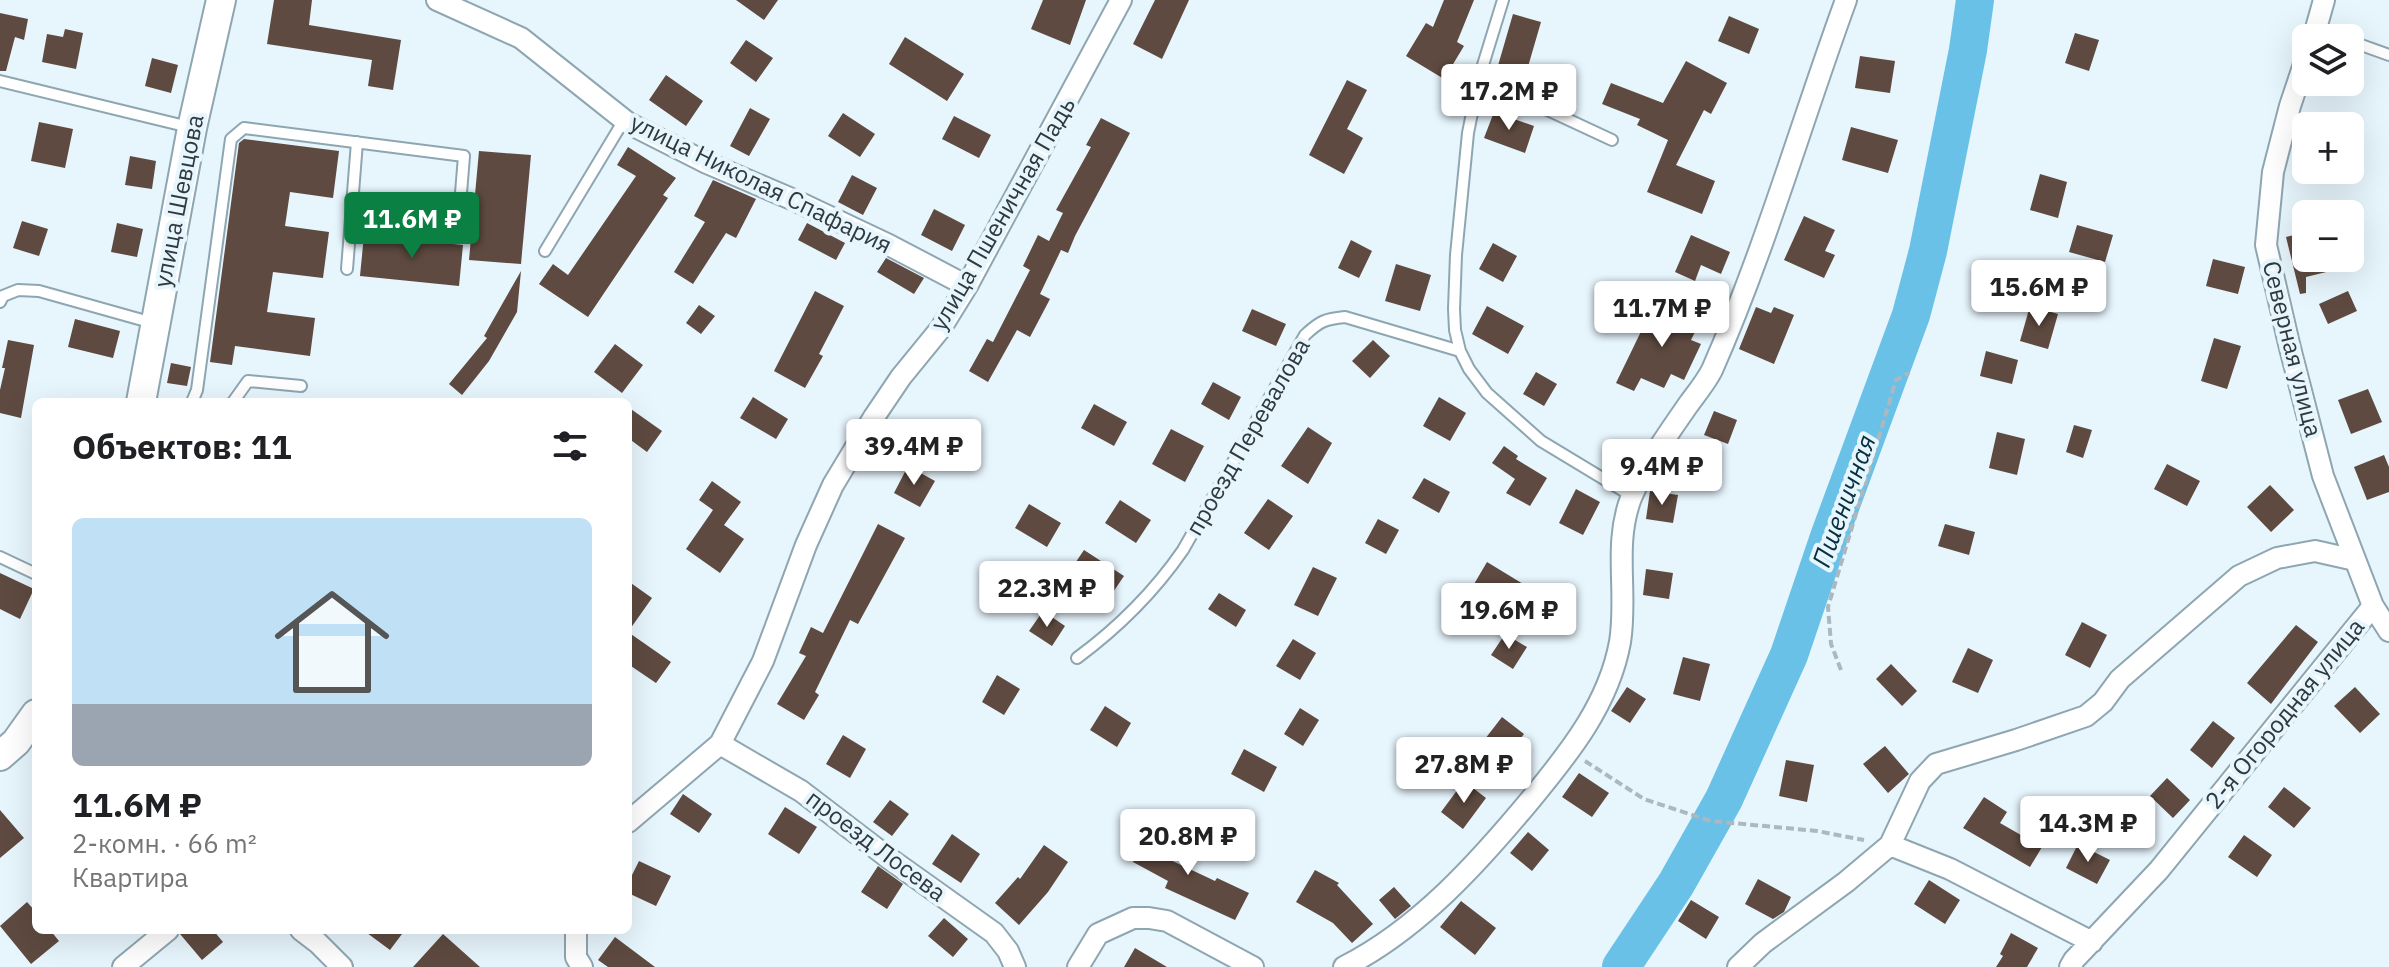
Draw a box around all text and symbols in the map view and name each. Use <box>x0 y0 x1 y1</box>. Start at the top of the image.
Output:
map controls <box>2292 24 2364 272</box>
button: layers <box>2292 24 2364 96</box>
pin: 17.2M ₽ <box>1435 64 1583 132</box>
text: 17.2M ₽ <box>1459 73 1559 107</box>
street label: улица Пшеничная Падь <box>922 91 1082 336</box>
street label: улица Николая Спафария <box>625 106 898 260</box>
street label: улица Шевцова <box>146 111 211 290</box>
button: + <box>2292 112 2364 184</box>
pin: 11.6M ₽ <box>338 192 486 260</box>
button: − <box>2292 200 2364 272</box>
text: 11.6M ₽ <box>362 201 462 235</box>
street label: Северная улица <box>2256 257 2330 440</box>
pin: 15.6M ₽ <box>1965 260 2113 328</box>
text: 15.6M ₽ <box>1989 269 2089 303</box>
pin: 11.7M ₽ <box>1588 281 1736 349</box>
text: 11.7M ₽ <box>1612 290 1712 324</box>
street label: проезд Перевалова <box>1178 332 1317 541</box>
pin: 39.4M ₽ <box>840 419 988 487</box>
text: Объектов: 11 <box>72 424 292 468</box>
icon: filters <box>548 424 592 468</box>
text: 39.4M ₽ <box>864 428 964 462</box>
water label: Пшеничная <box>1803 430 1883 572</box>
pin: 9.4M ₽ <box>1597 439 1727 507</box>
text: 9.4M ₽ <box>1620 448 1704 482</box>
pin: 22.3M ₽ <box>973 561 1121 629</box>
icon: home <box>260 570 404 714</box>
text: 22.3M ₽ <box>997 570 1097 604</box>
pin: 19.6M ₽ <box>1435 583 1583 651</box>
text: 19.6M ₽ <box>1459 592 1559 626</box>
street label: 2-я Огородная улица <box>2197 611 2371 815</box>
pin: 27.8M ₽ <box>1390 737 1538 805</box>
text: 27.8M ₽ <box>1414 746 1514 780</box>
text: 11.6M ₽ <box>72 782 202 826</box>
street label: проезд Лосева <box>800 782 953 908</box>
pin: 14.3M ₽ <box>2014 796 2162 864</box>
text: 14.3M ₽ <box>2038 805 2138 839</box>
pin: 20.8M ₽ <box>1114 809 1262 877</box>
text: 20.8M ₽ <box>1138 818 1238 852</box>
text: 2-комн. · 66 m² <box>72 826 257 860</box>
text: Квартира <box>72 860 189 894</box>

